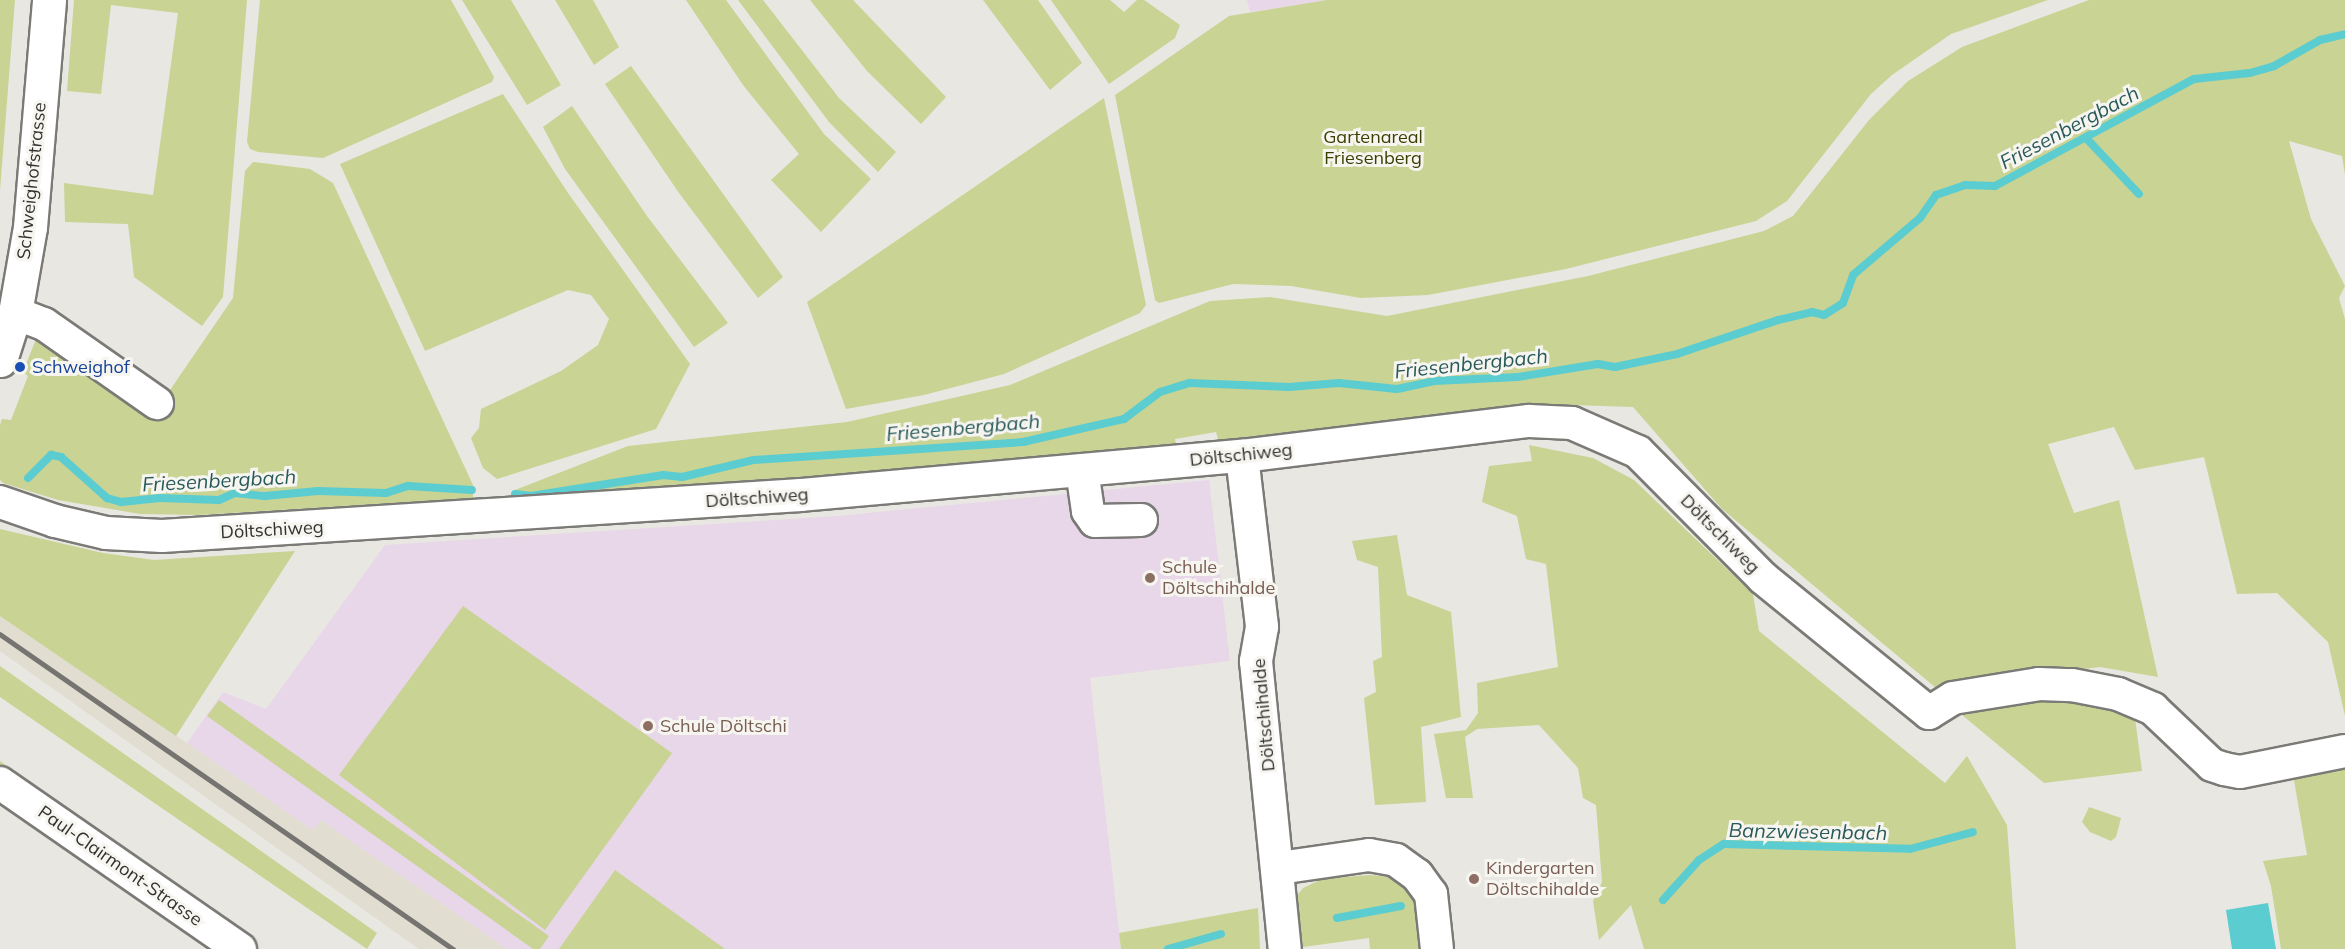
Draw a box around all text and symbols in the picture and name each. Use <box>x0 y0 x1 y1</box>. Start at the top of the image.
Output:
water label: Friesenbergbach <box>1995 80 2143 174</box>
street label: Schweighofstrasse <box>13 101 51 261</box>
park label: Gartenareal Friesenberg <box>1323 127 1423 170</box>
water label: Friesenbergbach <box>1393 343 1549 383</box>
place label: Schweighof <box>32 356 130 378</box>
marker: Schweighof <box>13 360 27 374</box>
water label: Friesenbergbach <box>885 408 1041 446</box>
street label: Döltschiweg <box>1189 439 1293 471</box>
water label: Friesenbergbach <box>141 464 297 496</box>
street label: Döltschiweg <box>705 484 809 512</box>
street label: Döltschiweg <box>1676 490 1764 578</box>
street label: Döltschiweg <box>220 517 324 543</box>
place label: Schule Döltschihalde <box>1162 557 1275 600</box>
marker: Schule Döltschihalde <box>1143 571 1157 585</box>
street label: Döltschihalde <box>1248 658 1280 772</box>
place label: Schule Döltschi <box>660 715 787 737</box>
marker: Schule Döltschi <box>641 719 655 733</box>
street label: Paul-Clairmont-Strasse <box>34 801 206 931</box>
water label: Banzwiesenbach <box>1728 818 1888 844</box>
place label: Kindergarten Döltschihalde <box>1486 858 1599 900</box>
marker: Kindergarten Döltschihalde <box>1467 872 1481 886</box>

